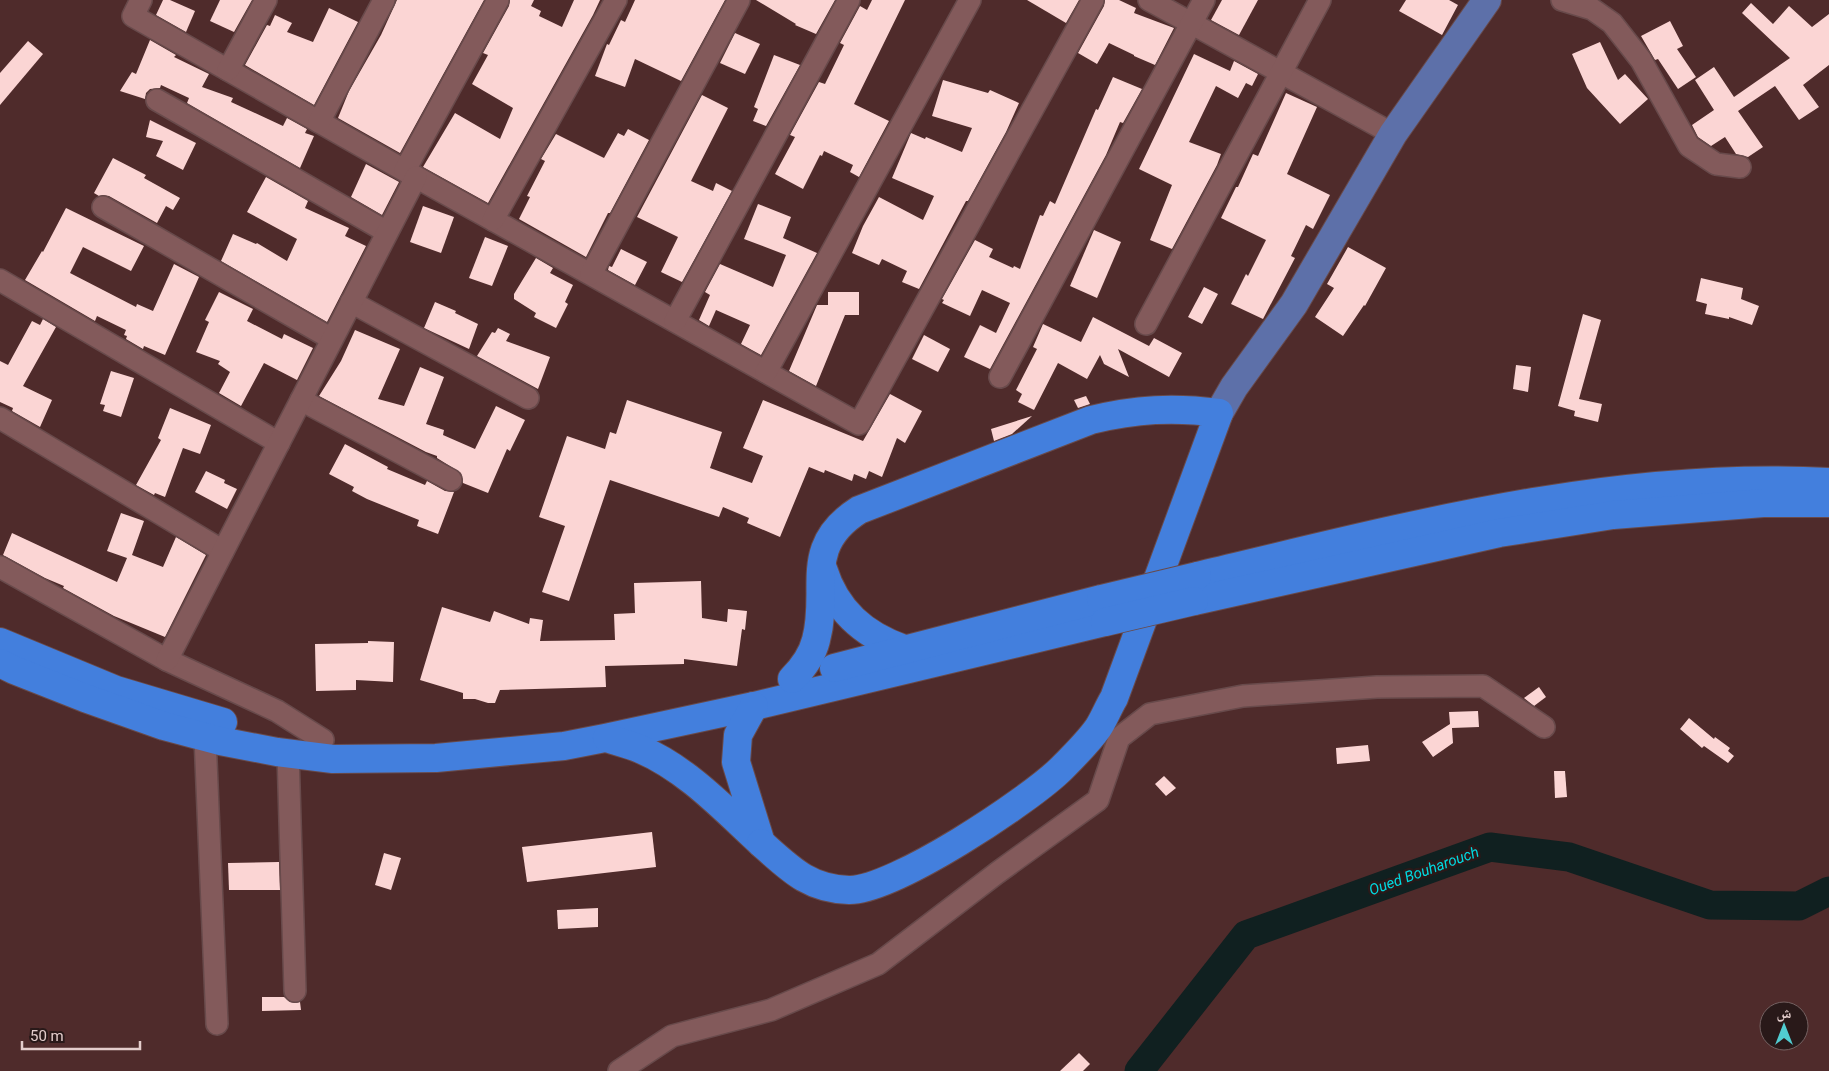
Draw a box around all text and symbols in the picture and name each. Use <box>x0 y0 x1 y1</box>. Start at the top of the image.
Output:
water label: Oued Bouharouch <box>1367 843 1481 899</box>
north arrow <box>1759 1001 1809 1051</box>
text: ش <box>1777 1005 1792 1022</box>
scale bar <box>22 1018 140 1050</box>
text: 50 m <box>30 1027 64 1045</box>

